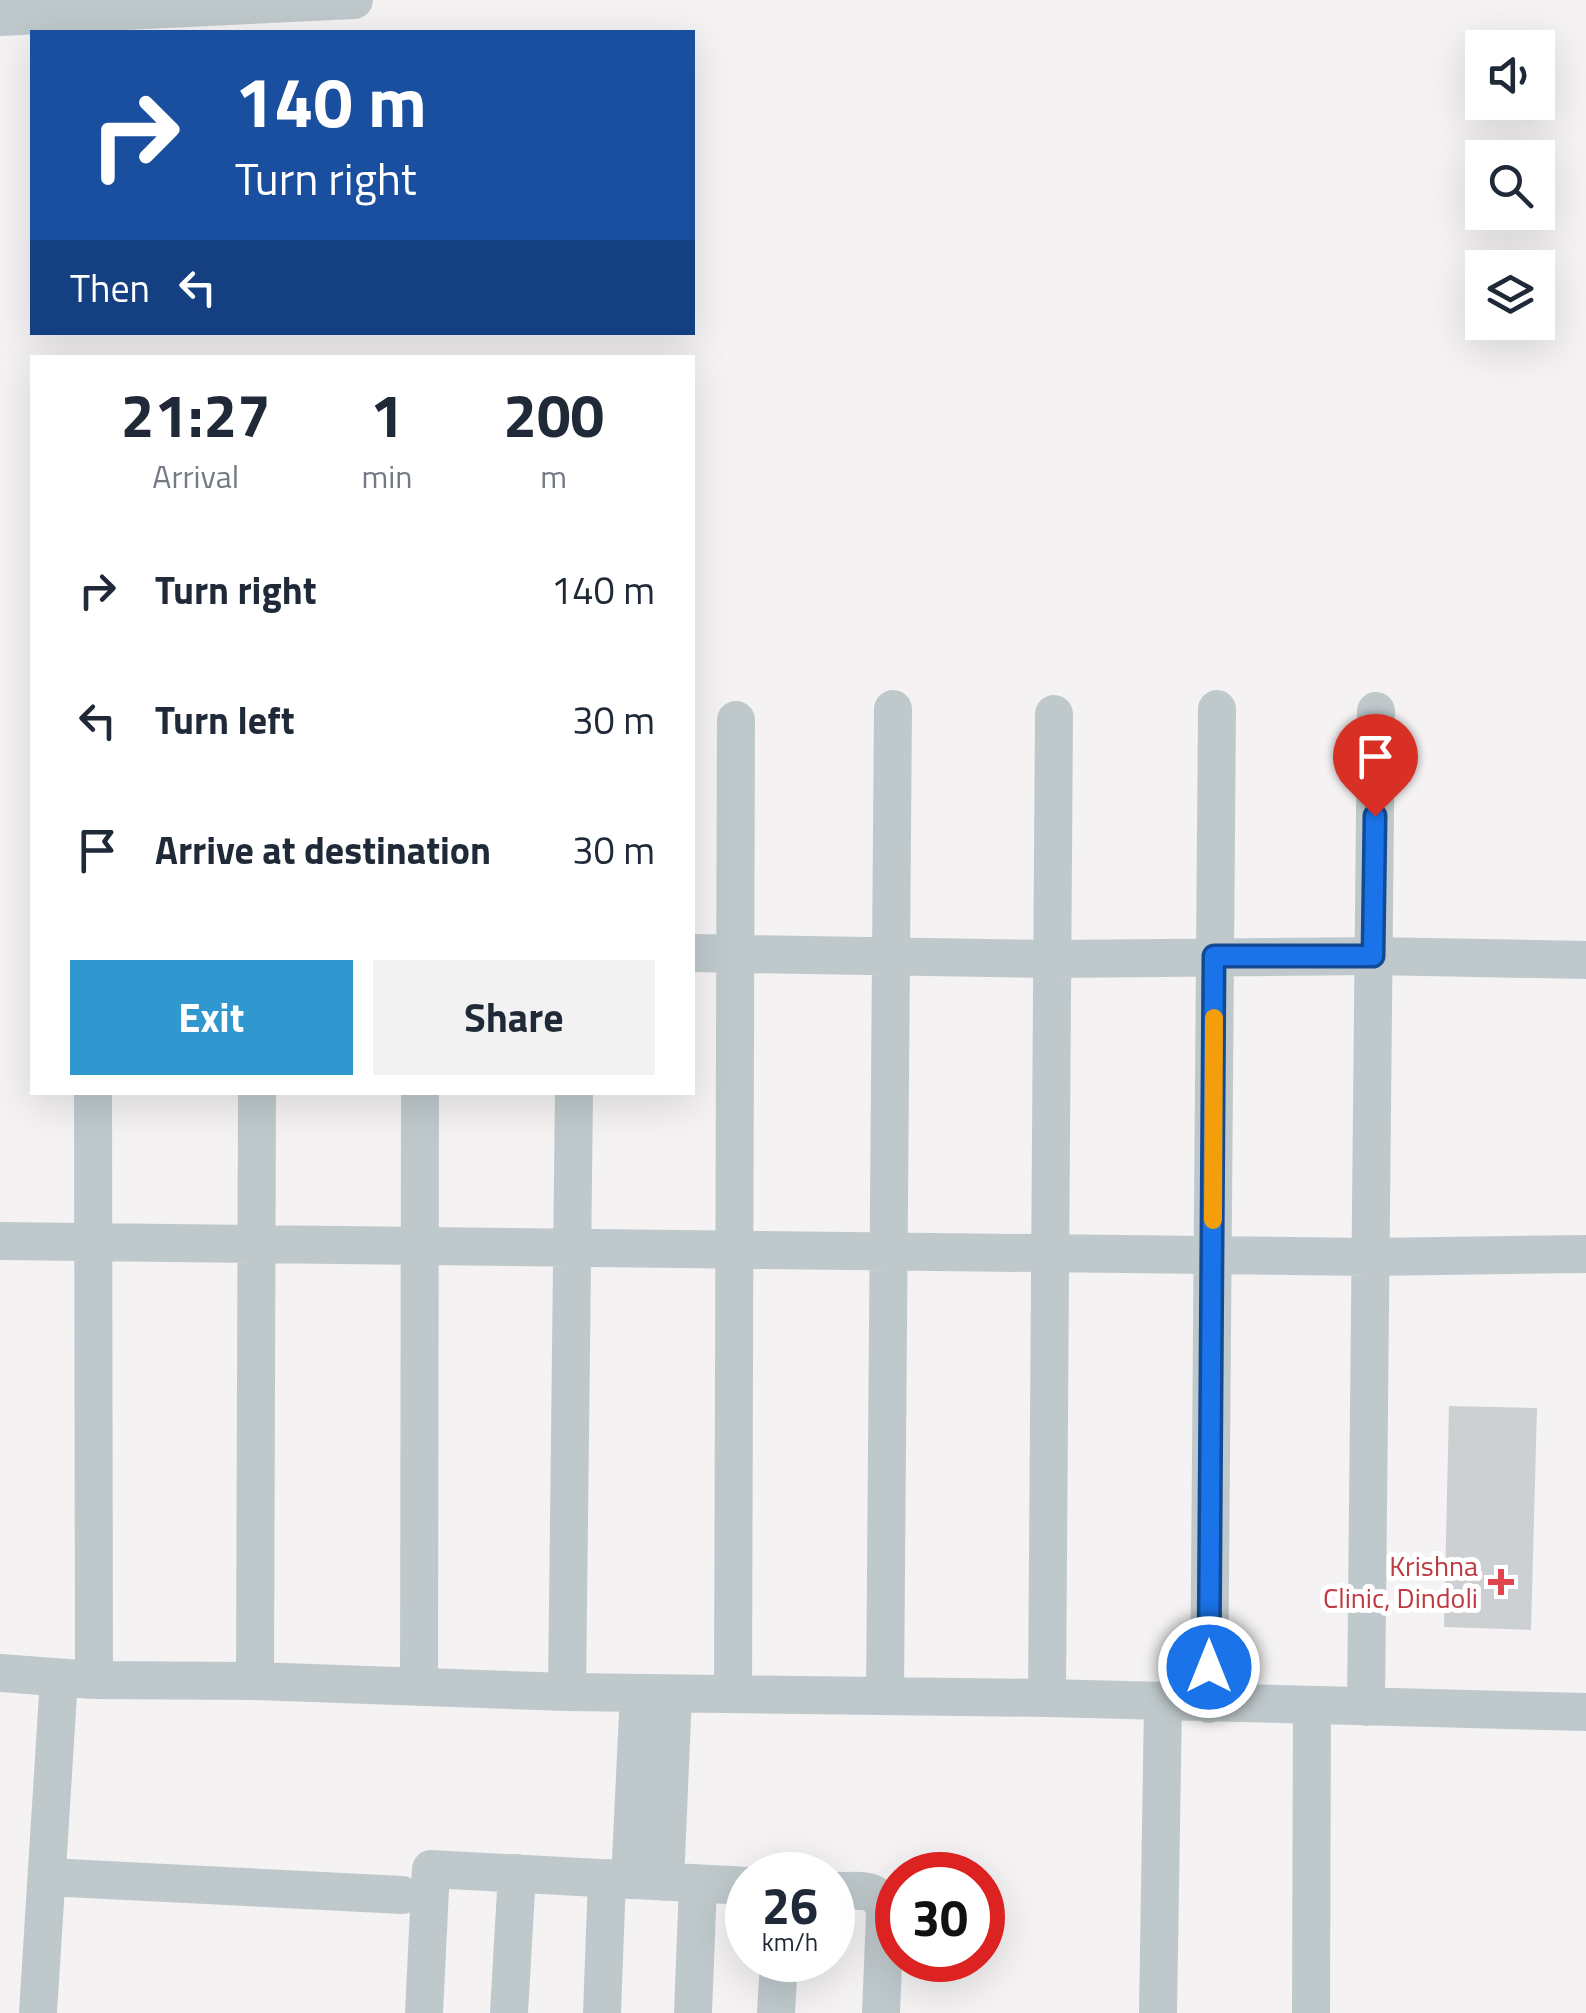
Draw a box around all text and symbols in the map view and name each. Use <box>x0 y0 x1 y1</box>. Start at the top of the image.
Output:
map controls <box>1465 30 1555 340</box>
button: sound <box>1465 30 1555 120</box>
text: 140 m <box>235 48 427 154</box>
icon: right <box>70 70 200 200</box>
button: search <box>1465 140 1555 230</box>
text: Turn right <box>235 144 417 212</box>
button: layers <box>1465 250 1555 340</box>
text: Then <box>70 259 150 317</box>
icon: left <box>170 260 225 315</box>
text: 21:27 <box>121 369 271 460</box>
text: 1 <box>370 369 404 460</box>
text: 200 <box>503 369 604 460</box>
text: Arrival <box>152 452 239 500</box>
text: min <box>361 452 412 500</box>
text: m <box>540 452 567 500</box>
text: Turn right <box>155 561 317 619</box>
text: 140 m <box>551 561 655 619</box>
icon: right <box>70 563 125 618</box>
text: Turn left <box>155 691 295 749</box>
text: 30 m <box>572 691 655 749</box>
icon: left <box>70 693 125 748</box>
pin <box>1333 714 1418 817</box>
icon: arrive <box>1348 729 1403 784</box>
text: Arrive at destination <box>155 821 491 879</box>
text: 30 m <box>572 821 655 879</box>
icon: arrive <box>70 823 125 878</box>
button: Exit <box>70 960 353 1075</box>
button: Share <box>373 960 655 1075</box>
place label: Krishna Clinic, Dindoli <box>1323 1544 1478 1619</box>
marker: Krishna Clinic, Dindoli <box>1488 1569 1514 1595</box>
position arrow <box>1157 1615 1261 1719</box>
speed limit sign: 30 <box>875 1852 1005 1982</box>
text: 26 <box>762 1867 818 1943</box>
text: km/h <box>762 1923 818 1961</box>

